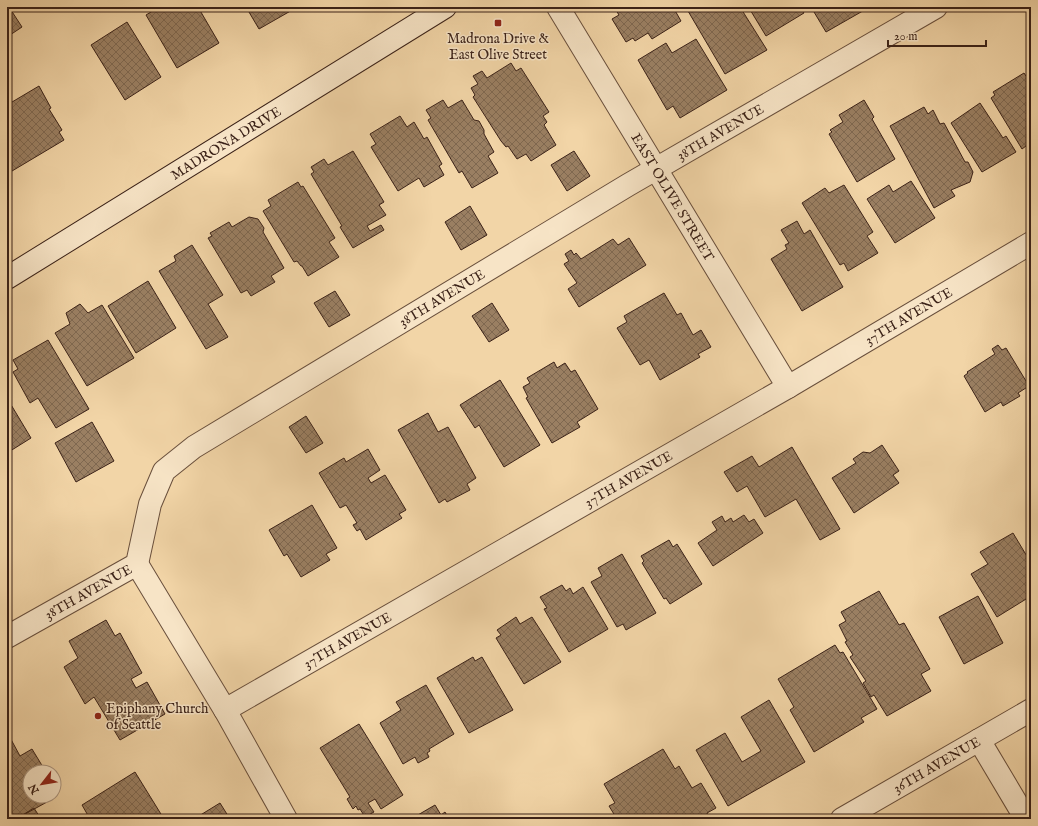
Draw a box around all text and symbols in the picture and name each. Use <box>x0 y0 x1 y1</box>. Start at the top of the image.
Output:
marker: Madrona Drive & East Olive Street <box>493 18 503 28</box>
scale bar <box>888 22 986 48</box>
text: 20 m <box>894 29 917 44</box>
place label: Madrona Drive & East Olive Street <box>447 30 550 64</box>
street label: 38TH AVENUE <box>674 100 767 165</box>
street label: MADRONA DRIVE <box>168 103 285 185</box>
street label: EAST OLIVE STREET <box>626 130 718 265</box>
street label: 38TH AVENUE <box>396 265 489 331</box>
street label: 37TH AVENUE <box>862 284 956 349</box>
street label: 37TH AVENUE <box>582 447 676 512</box>
street label: 38TH AVENUE <box>42 560 136 624</box>
street label: 37TH AVENUE <box>301 608 395 673</box>
place label: Epiphany Church of Seattle <box>106 700 209 734</box>
marker: Epiphany Church of Seattle <box>93 711 103 721</box>
street label: 36TH AVENUE <box>890 733 984 798</box>
north arrow <box>22 764 62 804</box>
text: N <box>26 781 43 797</box>

